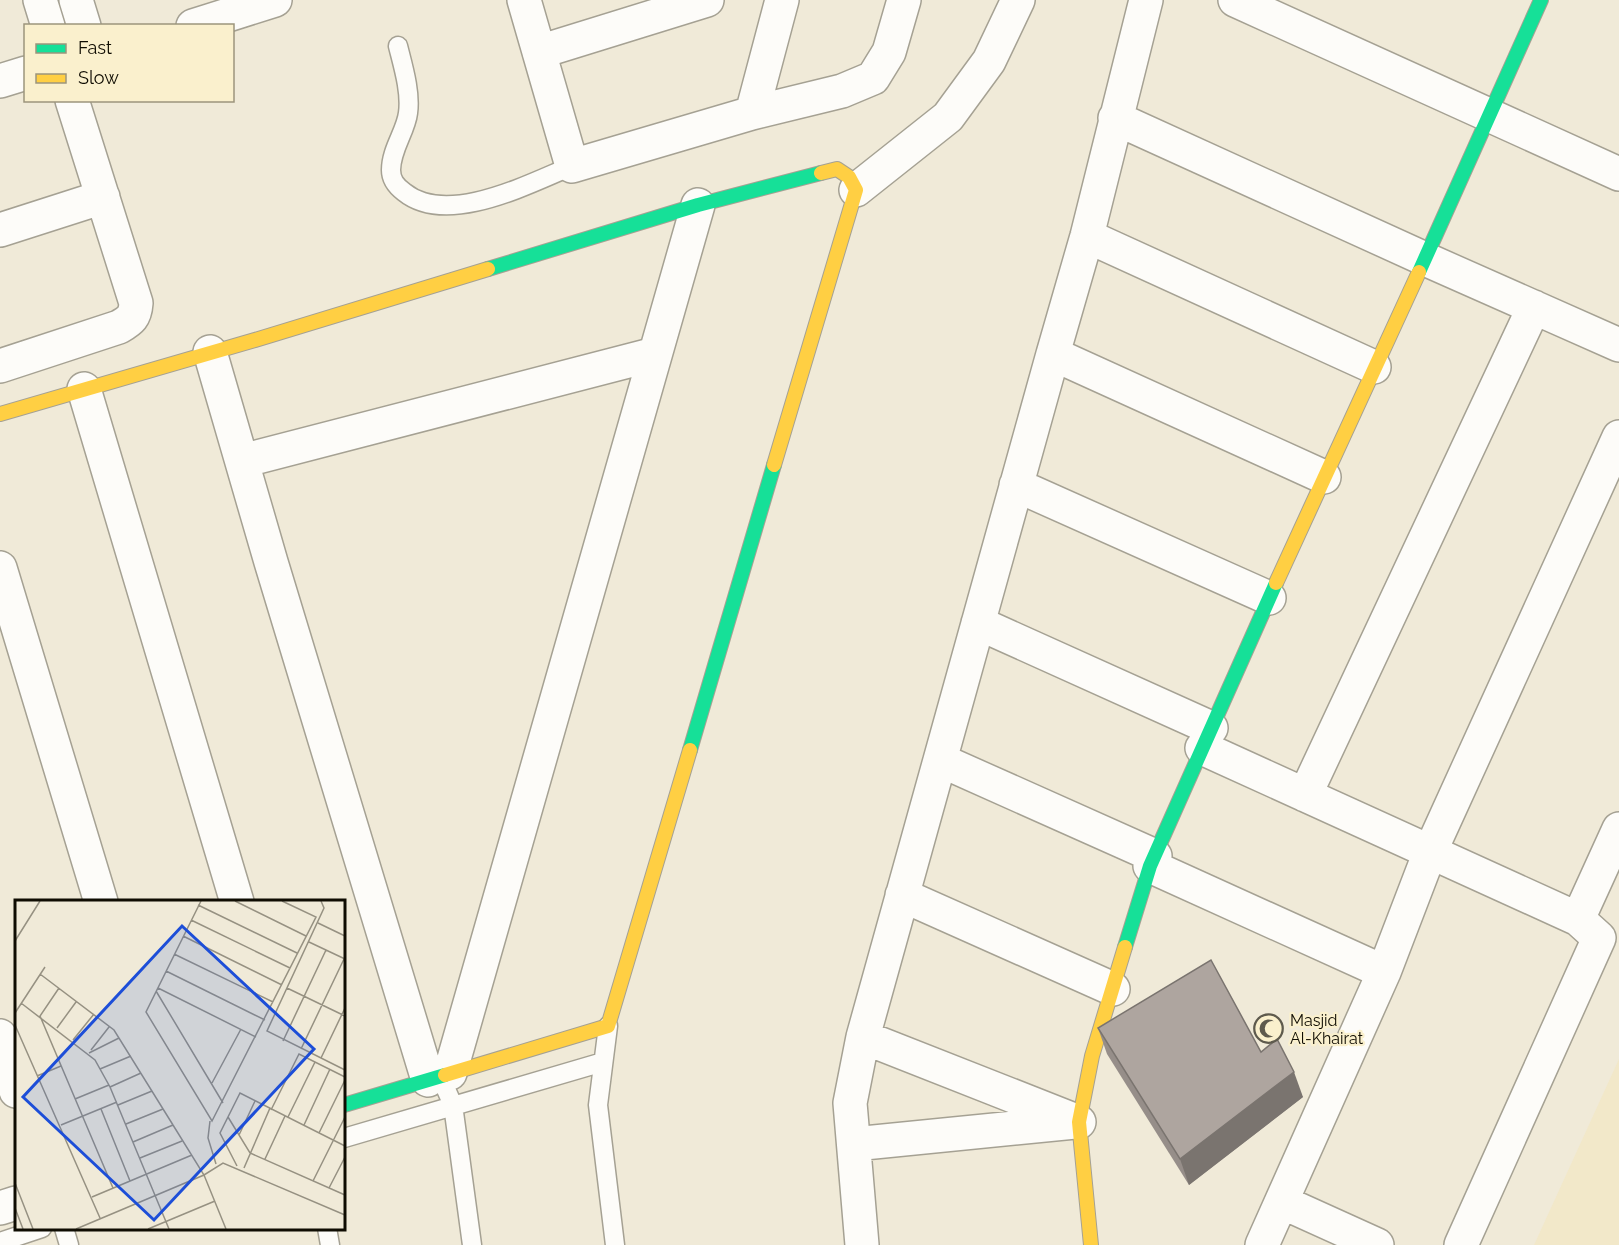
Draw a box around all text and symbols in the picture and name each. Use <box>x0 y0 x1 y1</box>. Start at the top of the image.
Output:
legend <box>24 24 234 102</box>
text: Fast <box>78 37 112 58</box>
text: Slow <box>78 67 119 88</box>
inset map <box>15 900 345 1230</box>
place label: Masjid Al-Khairat <box>1290 1011 1364 1048</box>
mosque icon: Masjid Al-Khairat <box>1253 1013 1285 1045</box>

